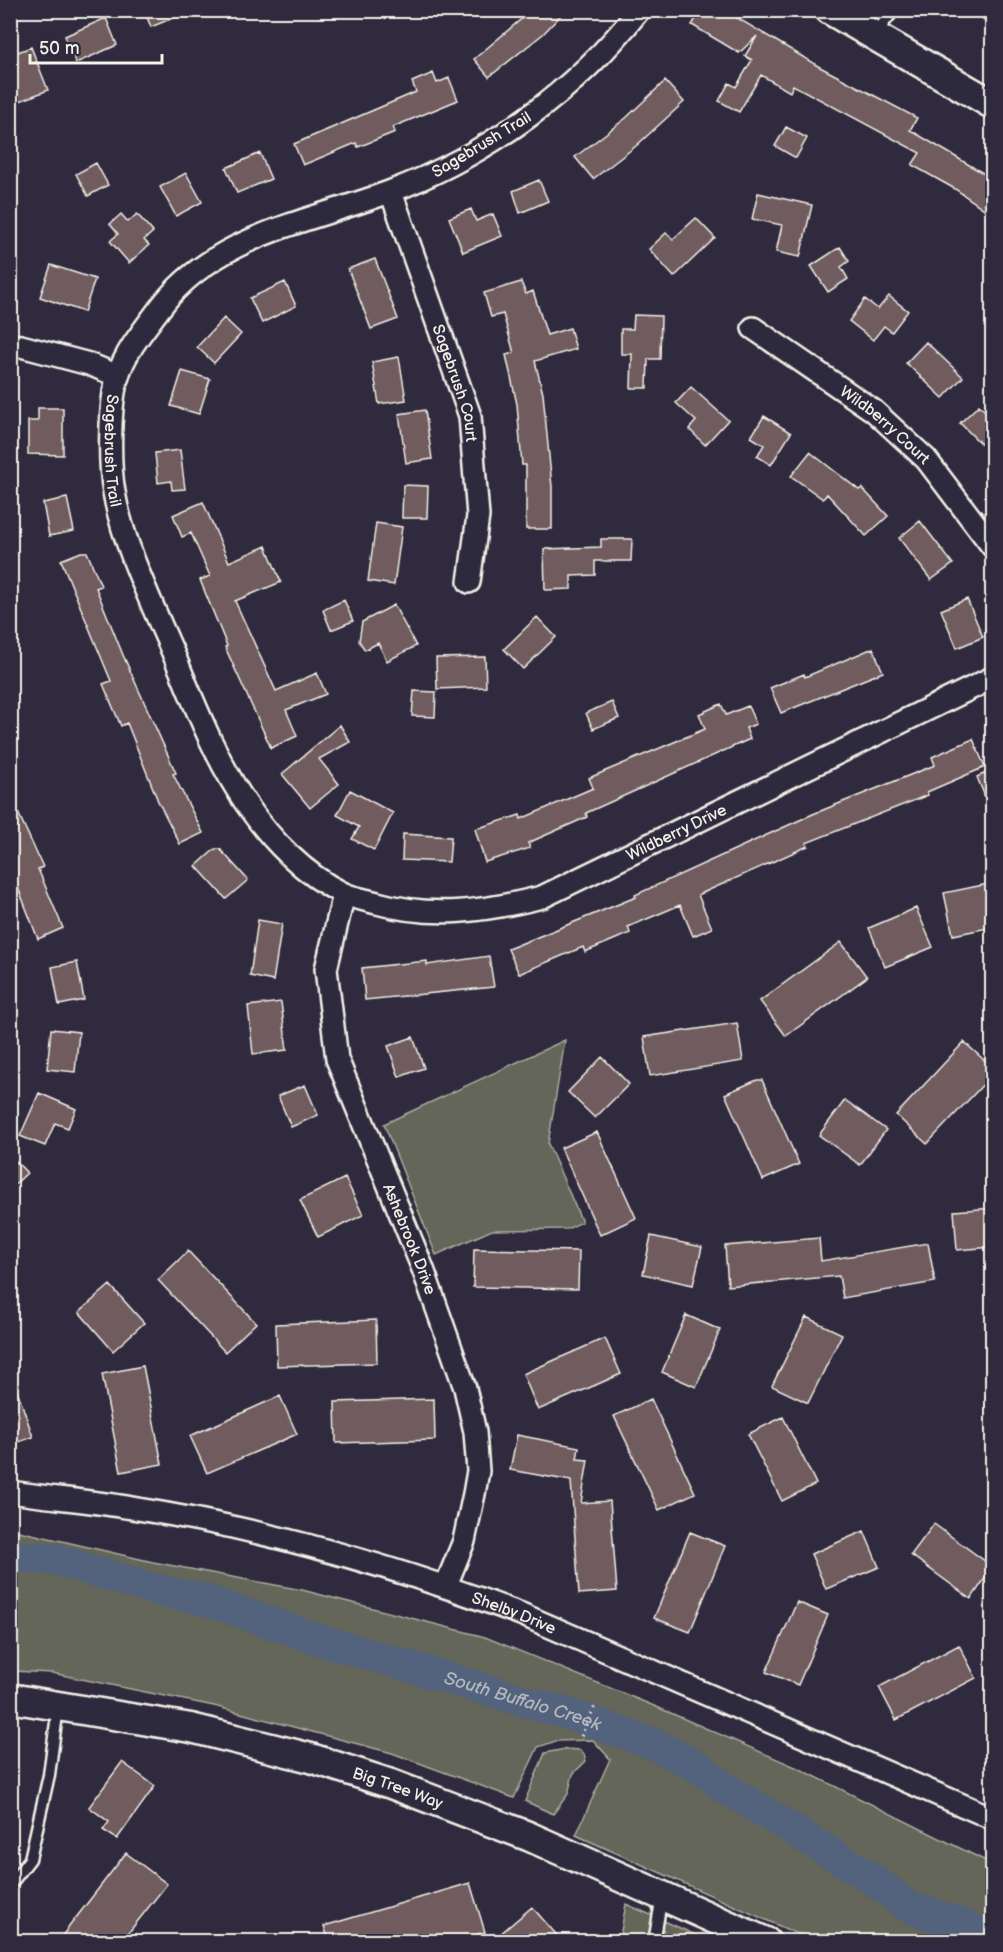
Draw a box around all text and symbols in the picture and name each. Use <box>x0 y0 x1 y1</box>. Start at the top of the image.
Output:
scale bar <box>30 27 162 65</box>
text: 50 m <box>39 38 80 59</box>
street label: Sagebrush Trail <box>429 108 535 182</box>
street label: Sagebrush Court <box>427 322 480 443</box>
street label: Wildberry Court <box>836 383 933 469</box>
street label: Sagebrush Trail <box>100 393 125 509</box>
street label: Wildberry Drive <box>623 800 730 866</box>
street label: Ashebrook Drive <box>378 1181 439 1298</box>
street label: Shelby Drive <box>469 1589 559 1639</box>
water label: South Buffalo Creek <box>441 1668 605 1736</box>
street label: Big Tree Way <box>350 1764 446 1814</box>

